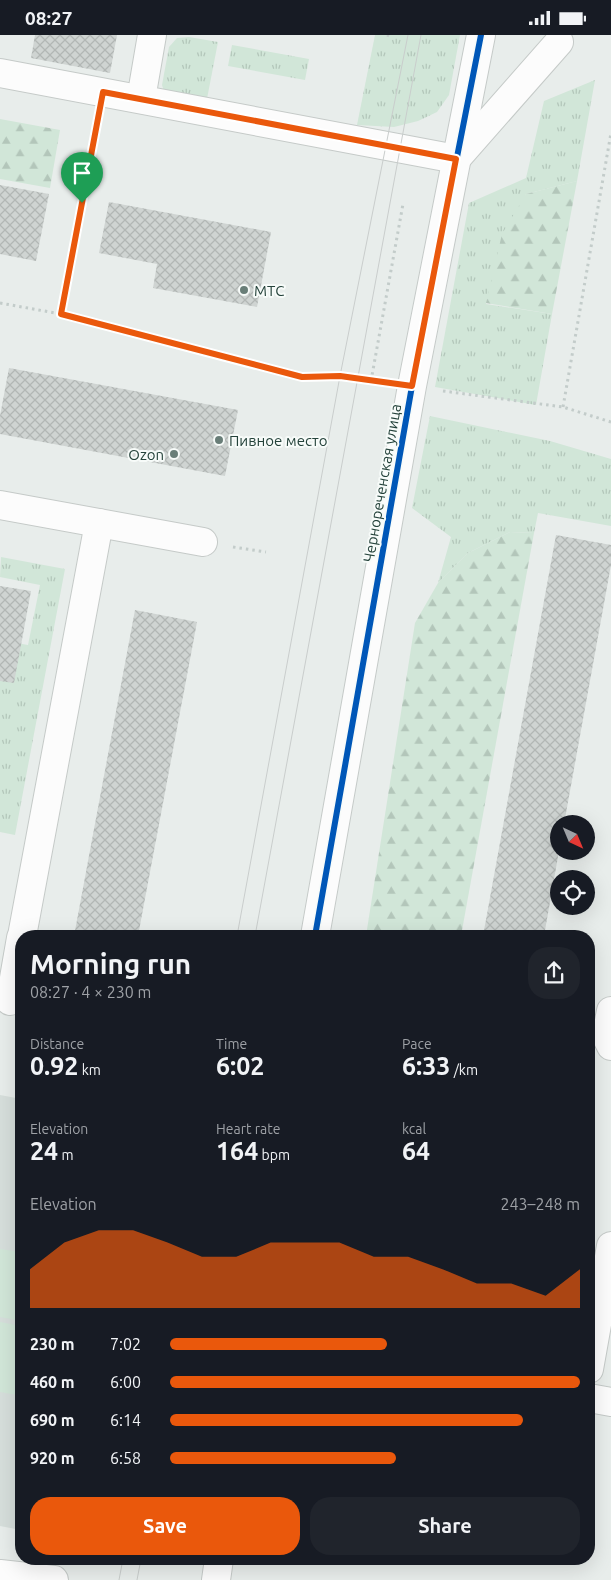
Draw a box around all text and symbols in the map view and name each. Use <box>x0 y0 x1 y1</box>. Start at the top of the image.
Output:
text: 08:27 <box>25 7 73 29</box>
pin <box>61 152 103 203</box>
icon: arrive <box>68 159 96 187</box>
place label: МТС <box>254 282 284 299</box>
marker: МТС <box>238 284 250 296</box>
street label: Чернореченская улица <box>360 402 404 564</box>
place label: Пивное место <box>229 432 328 449</box>
marker: Пивное место <box>213 434 225 446</box>
place label: Ozon <box>128 446 164 463</box>
marker: Ozon <box>168 448 180 460</box>
north arrow <box>550 815 595 860</box>
map controls <box>550 815 595 915</box>
button: locate <box>550 870 595 915</box>
button: share <box>528 947 580 999</box>
text: Morning run <box>30 948 191 979</box>
text: 08:27 · 4 × 230 m <box>30 983 151 1001</box>
text: Distance <box>30 1036 84 1052</box>
text: Time <box>216 1036 247 1052</box>
text: Pace <box>402 1036 432 1052</box>
text: 0.92 <box>30 1052 78 1080</box>
text: 6:02 <box>216 1052 264 1080</box>
text: 6:33 <box>402 1052 450 1080</box>
text: km <box>78 1062 101 1078</box>
text: /km <box>450 1062 478 1078</box>
text: Elevation <box>30 1121 88 1137</box>
text: Heart rate <box>216 1121 280 1137</box>
text: kcal <box>402 1121 426 1137</box>
text: 24 <box>30 1137 58 1165</box>
text: 164 <box>216 1137 258 1165</box>
text: 64 <box>402 1137 430 1165</box>
text: m <box>58 1147 74 1163</box>
text: bpm <box>258 1147 290 1163</box>
text: Elevation <box>30 1195 97 1213</box>
text: 243–248 m <box>500 1195 580 1213</box>
text: 230 m <box>30 1335 75 1353</box>
text: 7:02 <box>110 1335 141 1353</box>
text: 460 m <box>30 1373 75 1391</box>
text: 6:00 <box>110 1373 141 1391</box>
text: 690 m <box>30 1411 75 1429</box>
text: 6:14 <box>110 1411 141 1429</box>
text: 920 m <box>30 1449 75 1467</box>
text: 6:58 <box>110 1449 141 1467</box>
button: Save <box>30 1497 300 1555</box>
button: Share <box>310 1497 580 1555</box>

